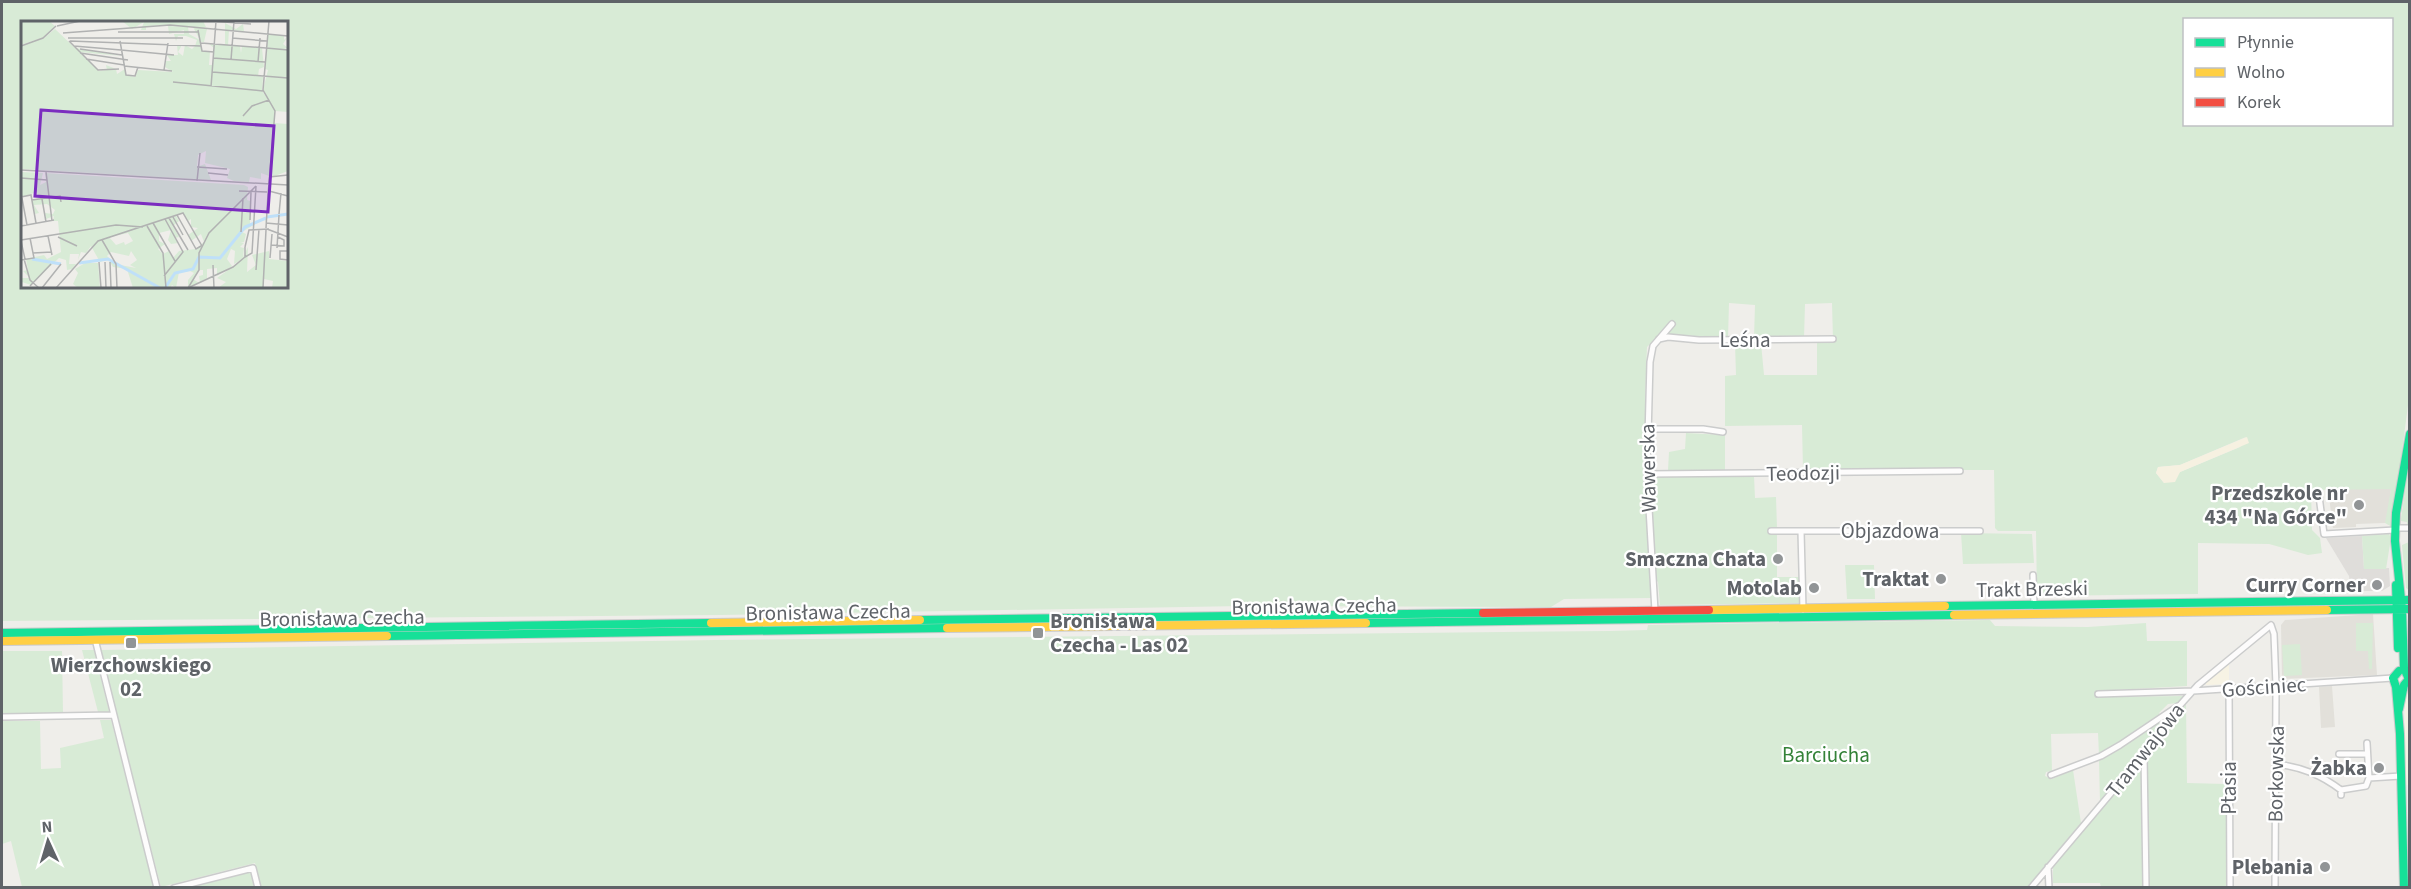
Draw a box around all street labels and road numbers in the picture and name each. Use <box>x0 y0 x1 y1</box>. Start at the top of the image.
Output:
street label: Leśna <box>1719 325 1771 355</box>
street label: Wawerska <box>1632 423 1664 513</box>
street label: Teodozji <box>1766 457 1840 489</box>
street label: Objazdowa <box>1841 516 1939 546</box>
street label: Trakt Brzeski <box>1976 573 2088 605</box>
street label: Bronisława Czecha <box>1231 590 1397 622</box>
street label: Bronisława Czecha <box>745 596 911 628</box>
street label: Bronisława Czecha <box>259 602 425 634</box>
street label: Gościniec <box>2221 669 2308 705</box>
street label: Tramwajowa <box>2099 696 2191 804</box>
street label: Borkowska <box>2260 725 2292 823</box>
street label: Ptasia <box>2214 761 2244 815</box>

